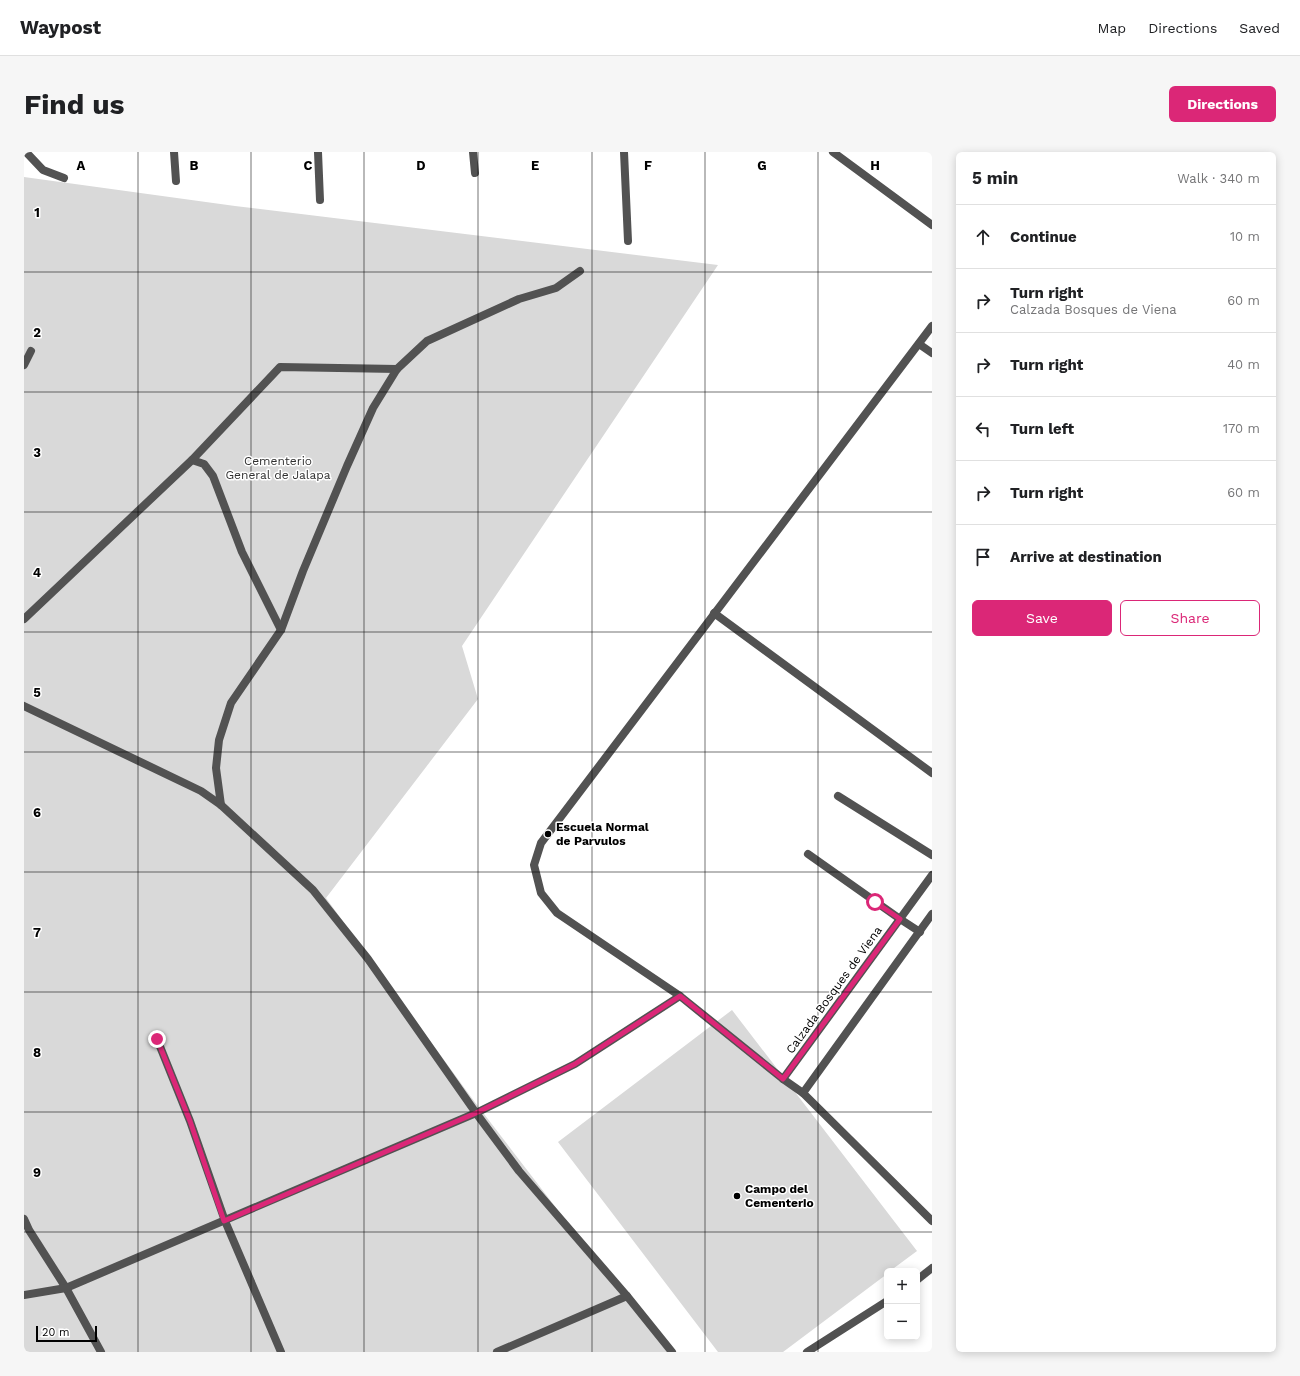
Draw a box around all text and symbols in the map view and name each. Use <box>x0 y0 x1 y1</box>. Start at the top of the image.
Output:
text: Waypost <box>20 16 101 39</box>
text: Map <box>1098 20 1126 36</box>
text: Directions <box>1148 20 1217 36</box>
text: Saved <box>1239 20 1280 36</box>
button: Directions <box>1169 86 1276 122</box>
text: Find us <box>24 88 124 121</box>
text: A <box>77 158 86 173</box>
text: B <box>190 158 199 173</box>
text: C <box>304 158 313 173</box>
text: D <box>416 158 426 173</box>
text: E <box>531 158 539 173</box>
text: F <box>644 158 652 173</box>
text: G <box>757 158 767 173</box>
text: H <box>870 158 880 173</box>
text: 5 min <box>972 168 1018 188</box>
text: Walk · 340 m <box>1177 171 1260 186</box>
text: 1 <box>34 205 40 220</box>
icon: ahead <box>972 226 994 248</box>
text: Continue <box>1010 228 1077 246</box>
text: 10 m <box>1230 229 1260 244</box>
text: Turn right <box>1010 284 1083 302</box>
icon: right <box>972 290 994 312</box>
text: 60 m <box>1227 293 1260 308</box>
text: Calzada Bosques de Viena <box>1010 302 1177 317</box>
text: 2 <box>33 325 41 340</box>
icon: right <box>972 354 994 376</box>
text: Turn right <box>1010 356 1083 374</box>
text: 40 m <box>1227 357 1260 372</box>
icon: left <box>972 418 994 440</box>
text: Turn left <box>1010 420 1074 438</box>
text: 170 m <box>1223 421 1260 436</box>
text: 3 <box>33 445 41 460</box>
park label: Cementerio General de Jalapa <box>225 454 331 482</box>
icon: right <box>972 482 994 504</box>
text: Turn right <box>1010 484 1083 502</box>
text: 60 m <box>1227 485 1260 500</box>
icon: arrive <box>972 546 994 568</box>
text: Arrive at destination <box>1010 548 1162 566</box>
text: 4 <box>33 565 42 580</box>
button: Save <box>972 600 1112 636</box>
button: Share <box>1120 600 1260 636</box>
text: 5 <box>33 685 41 700</box>
text: 6 <box>33 805 41 820</box>
place label: Escuela Normal de Parvulos <box>556 820 649 848</box>
marker: Escuela Normal de Parvulos <box>543 829 553 839</box>
route start <box>866 893 884 911</box>
street label: Calzada Bosques de Viena <box>783 923 885 1056</box>
text: 7 <box>33 925 41 940</box>
route end <box>148 1030 166 1048</box>
text: 8 <box>33 1045 41 1060</box>
text: 9 <box>33 1165 41 1180</box>
place label: Campo del Cementerio <box>745 1182 814 1210</box>
marker: Campo del Cementerio <box>732 1191 742 1201</box>
map controls <box>884 1268 920 1340</box>
button: + <box>884 1268 920 1304</box>
button: − <box>884 1304 920 1340</box>
scale bar <box>36 1324 97 1343</box>
text: 20 m <box>42 1326 70 1339</box>

